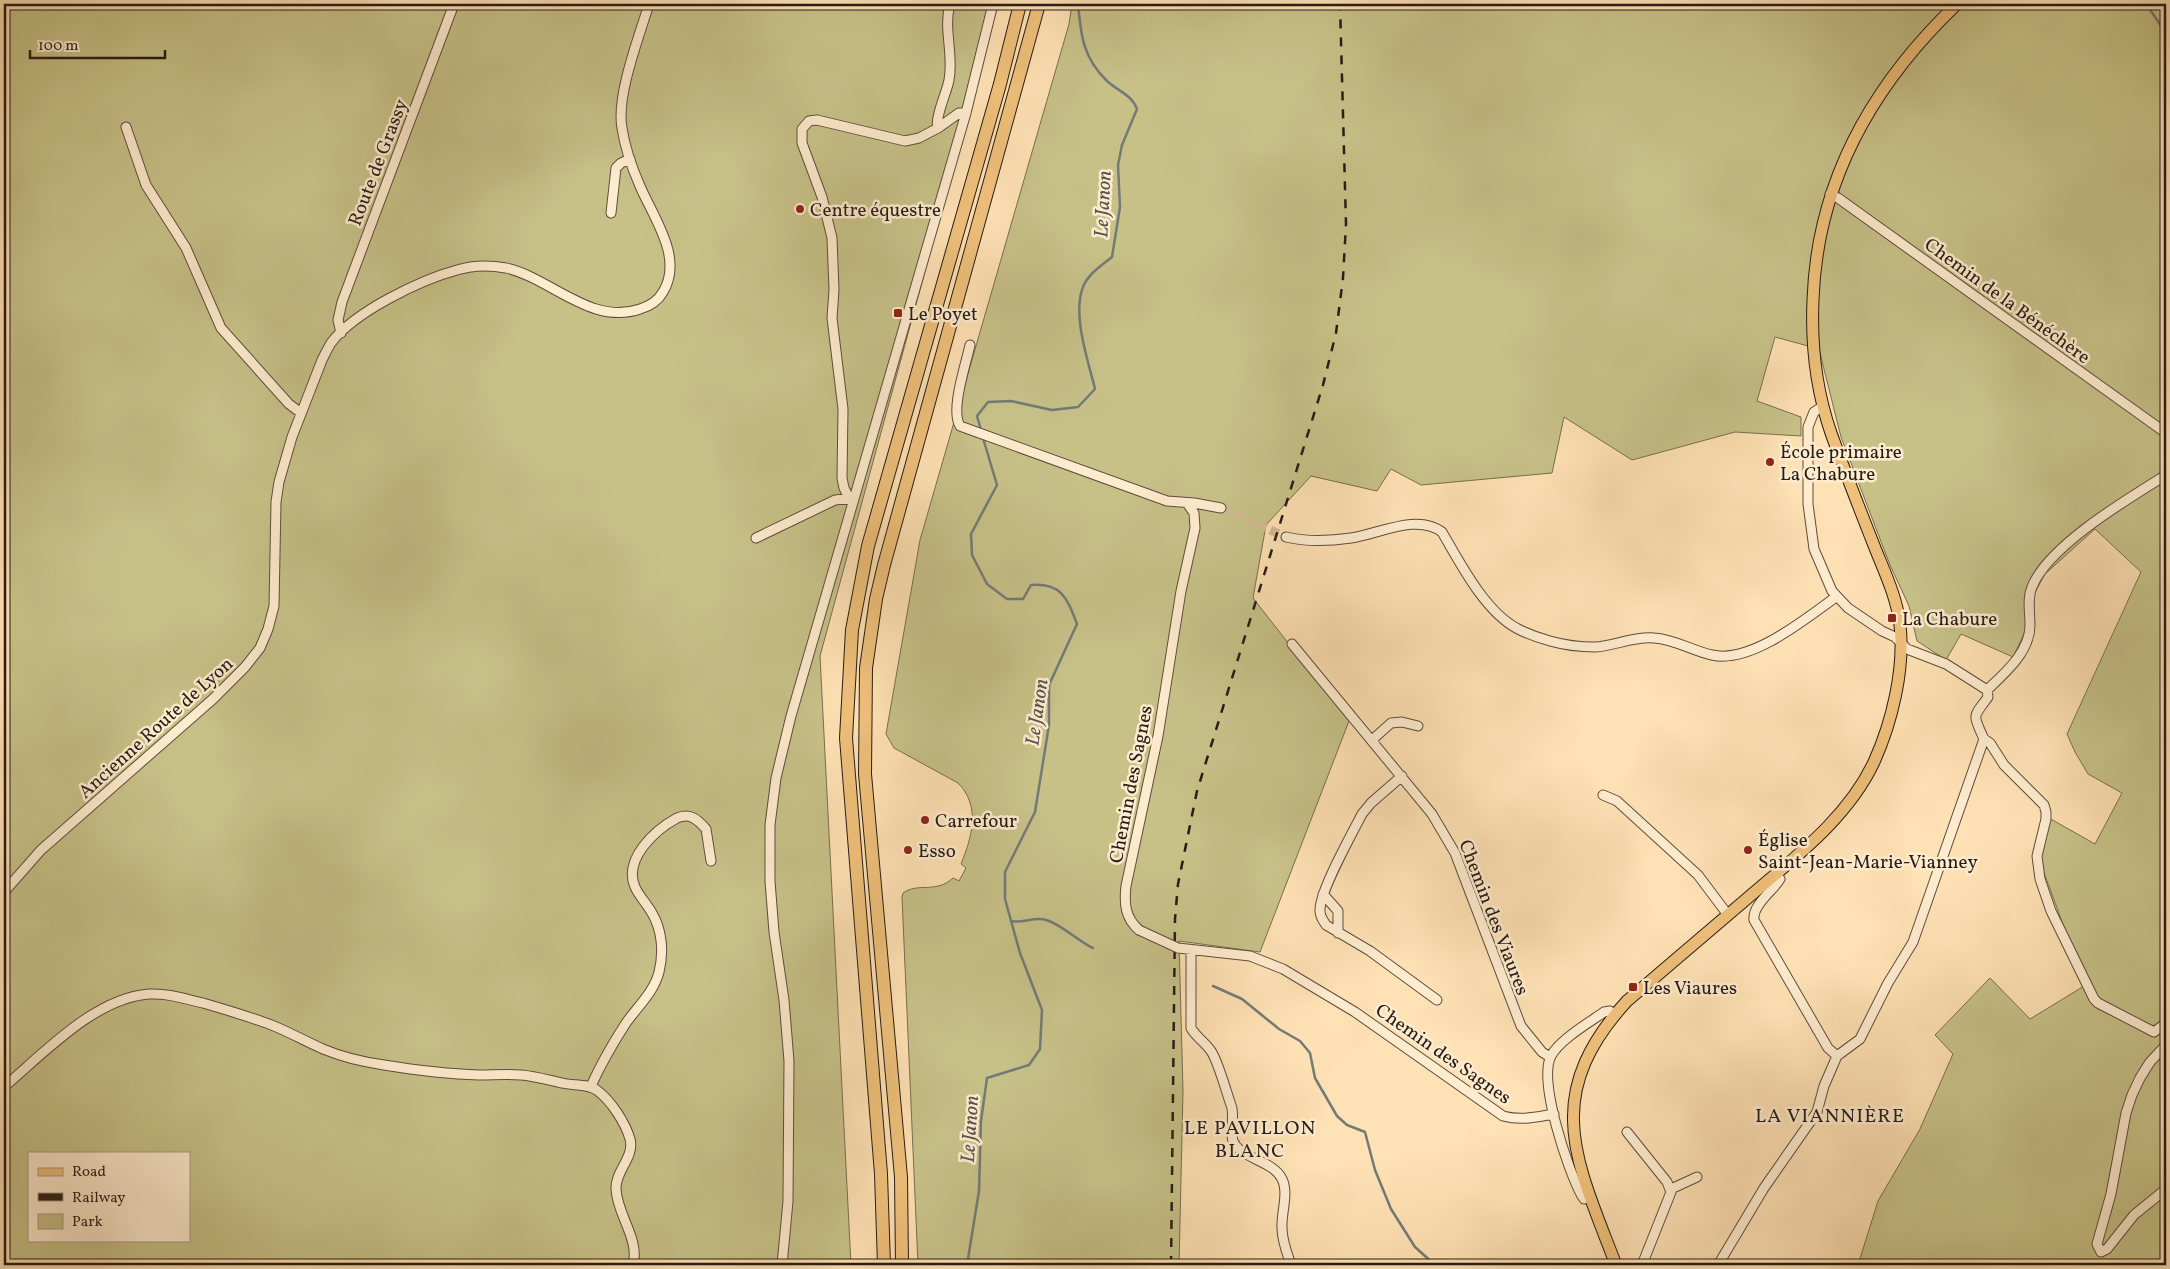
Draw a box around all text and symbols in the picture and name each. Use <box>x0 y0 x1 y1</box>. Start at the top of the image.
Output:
scale bar <box>30 28 165 60</box>
text: 100 m <box>38 36 78 57</box>
street label: Route de Grassy <box>343 96 415 230</box>
water label: Le Janon <box>1088 170 1120 238</box>
place label: Centre équestre <box>810 198 941 224</box>
marker: Centre équestre <box>794 203 806 215</box>
street label: Chemin de la Bénéchère <box>1919 233 2095 371</box>
place label: Le Poyet <box>908 302 978 328</box>
marker: Le Poyet <box>892 307 904 319</box>
place label: École primaire La Chabure <box>1780 440 1902 488</box>
marker: École primaire La Chabure <box>1764 456 1776 468</box>
place label: La Chabure <box>1902 607 1997 633</box>
marker: La Chabure <box>1886 612 1898 624</box>
street label: Ancienne Route de Lyon <box>73 652 240 805</box>
water label: Le Janon <box>1019 677 1057 748</box>
street label: Chemin des Sagnes <box>1104 703 1160 865</box>
place label: Carrefour <box>935 809 1017 835</box>
marker: Carrefour <box>919 814 931 826</box>
place label: Église Saint-Jean-Marie-Vianney <box>1758 828 1978 876</box>
street label: Chemin des Viaures <box>1452 836 1535 999</box>
place label: Esso <box>918 839 956 865</box>
marker: Esso <box>902 844 914 856</box>
marker: Église Saint-Jean-Marie-Vianney <box>1742 844 1754 856</box>
place label: Les Viaures <box>1643 976 1737 1002</box>
marker: Les Viaures <box>1627 981 1639 993</box>
street label: Chemin des Sagnes <box>1370 998 1516 1111</box>
water label: Le Janon <box>955 1095 987 1164</box>
district label: LA VIANNIÈRE <box>1755 1103 1905 1131</box>
district label: LE PAVILLON BLANC <box>1184 1115 1316 1166</box>
legend <box>28 1152 190 1242</box>
text: Road <box>72 1162 106 1183</box>
text: Railway <box>72 1188 125 1209</box>
text: Park <box>72 1212 103 1233</box>

